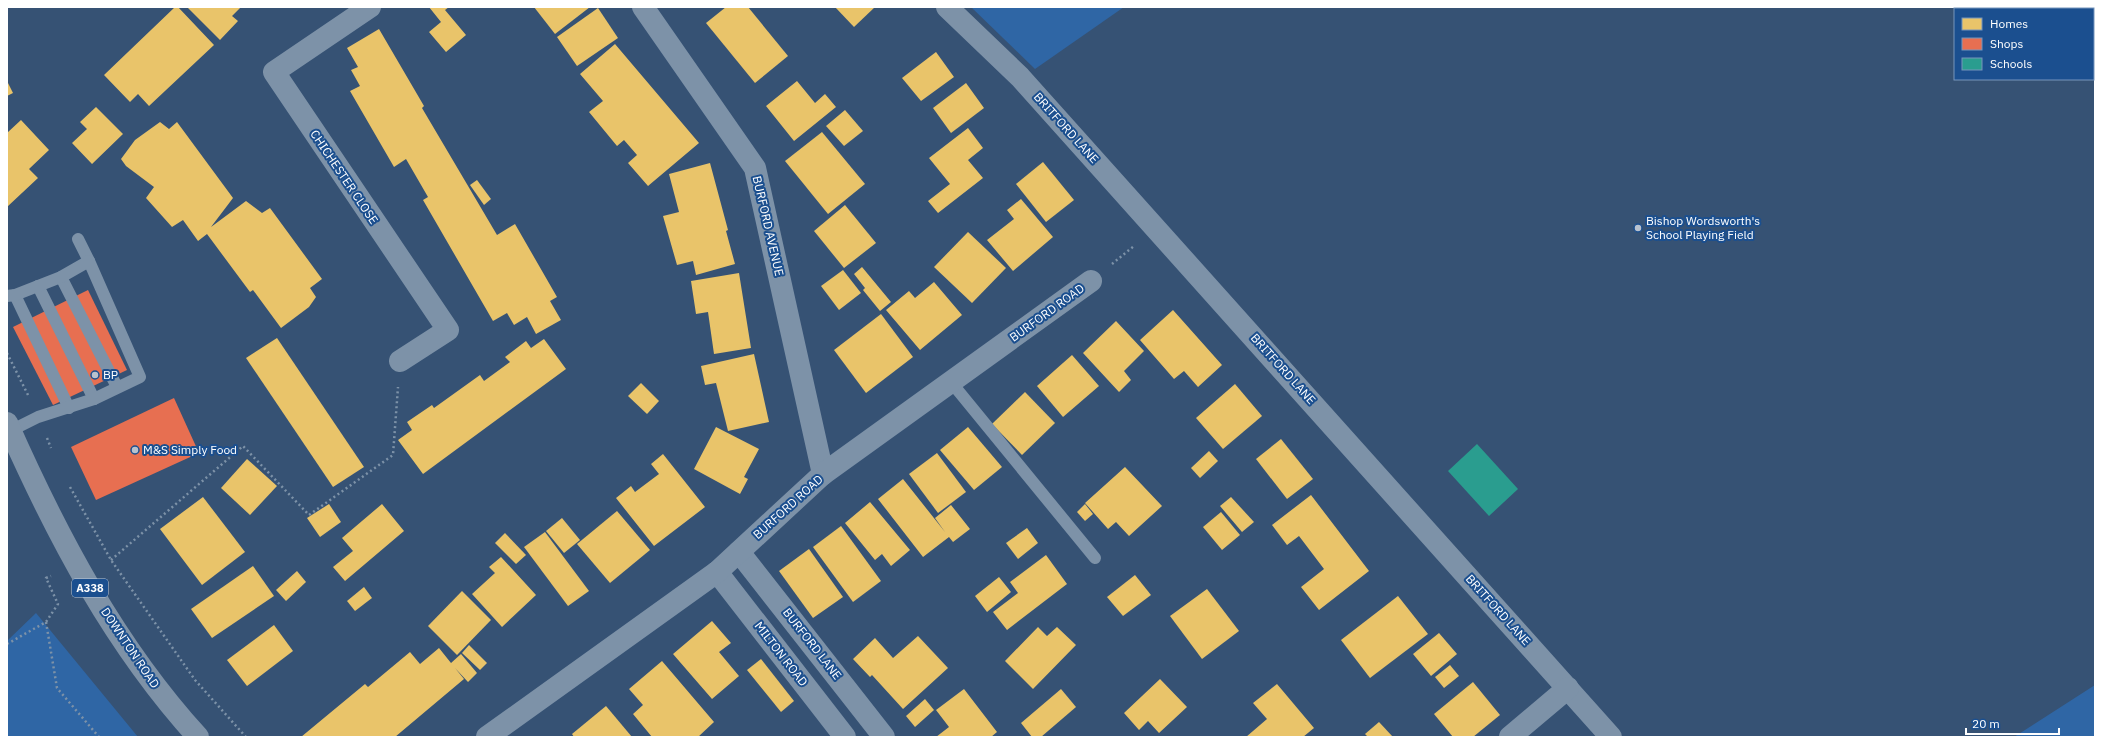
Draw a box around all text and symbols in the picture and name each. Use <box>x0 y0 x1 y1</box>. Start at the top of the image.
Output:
legend <box>1954 8 2094 80</box>
text: Homes <box>1990 16 2028 31</box>
text: Shops <box>1990 36 2023 51</box>
text: Schools <box>1990 56 2033 71</box>
street label: BRITFORD LANE <box>1031 89 1102 166</box>
street label: CHICHESTER CLOSE <box>307 127 382 227</box>
street label: BURFORD AVENUE <box>750 174 787 277</box>
place label: Bishop Wordsworth's School Playing Field <box>1646 213 1760 242</box>
marker: Bishop Wordsworth's School Playing Field <box>1633 223 1643 233</box>
street label: BURFORD ROAD <box>1006 280 1087 345</box>
street label: BRITFORD LANE <box>1248 330 1319 407</box>
place label: BP <box>103 367 118 382</box>
marker: BP <box>90 370 100 380</box>
place label: M&S Simply Food <box>143 442 237 457</box>
marker: M&S Simply Food <box>130 445 140 455</box>
street label: BURFORD ROAD <box>750 471 826 542</box>
street label: BRITFORD LANE <box>1463 571 1534 648</box>
road number: A338 <box>72 579 108 597</box>
street label: DOWNTON ROAD <box>98 605 163 691</box>
street label: BURFORD LANE <box>780 605 845 682</box>
street label: MILTON ROAD <box>752 618 811 689</box>
scale bar <box>1966 710 2059 736</box>
text: 20 m <box>1972 716 2000 731</box>

